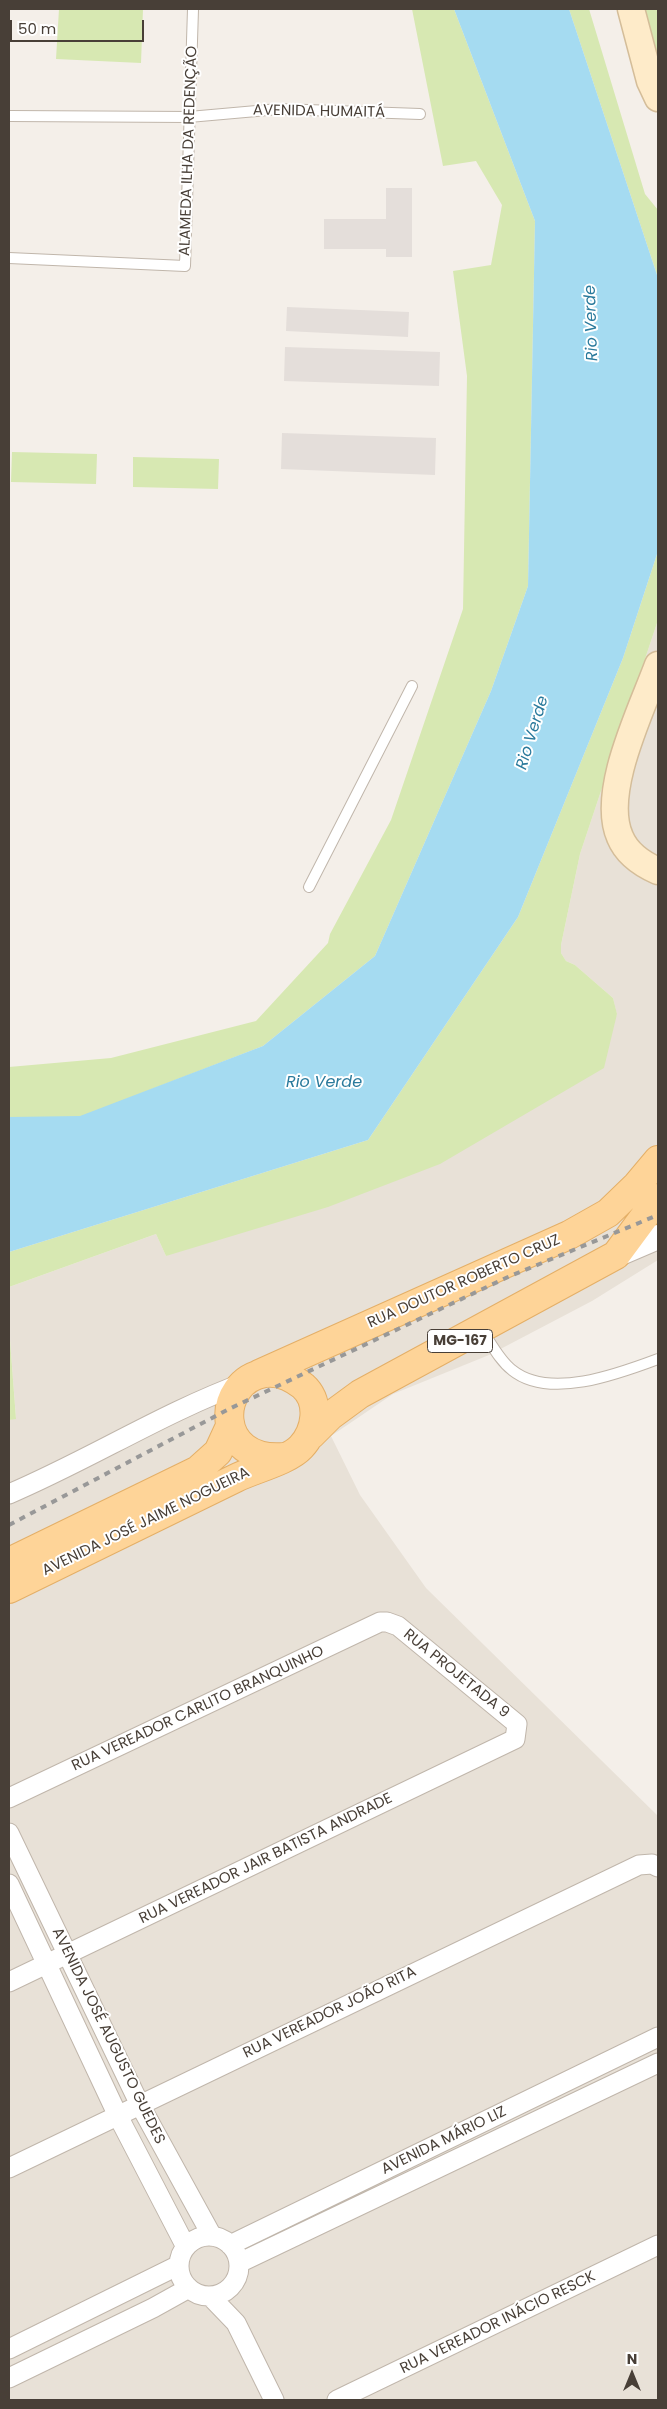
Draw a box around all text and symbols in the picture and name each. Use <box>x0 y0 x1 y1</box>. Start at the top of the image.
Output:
scale bar <box>12 10 146 42</box>
text: 50 m <box>18 18 56 39</box>
street label: ALAMEDA ILHA DA REDENÇÃO <box>176 45 202 257</box>
street label: AVENIDA HUMAITÁ <box>253 102 385 122</box>
water label: Rio Verde <box>581 285 603 361</box>
water label: Rio Verde <box>513 694 553 772</box>
water label: Rio Verde <box>286 1073 362 1093</box>
street label: RUA DOUTOR ROBERTO CRUZ <box>365 1231 563 1333</box>
road number: MG-167 <box>428 1330 492 1352</box>
street label: AVENIDA JOSÉ JAIME NOGUEIRA <box>39 1464 253 1580</box>
street label: RUA PROJETADA 9 <box>399 1626 513 1722</box>
street label: RUA VEREADOR CARLITO BRANQUINHO <box>69 1643 327 1775</box>
street label: RUA VEREADOR JAIR BATISTA ANDRADE <box>136 1790 396 1928</box>
street label: AVENIDA JOSÉ AUGUSTO GUEDES <box>48 1925 168 2147</box>
street label: RUA VEREADOR JOÃO RITA <box>241 1963 419 2063</box>
street label: AVENIDA MÁRIO LIZ <box>379 2103 509 2179</box>
street label: RUA VEREADOR INÁCIO RESCK <box>397 2268 599 2378</box>
north arrow <box>607 2349 657 2399</box>
text: N <box>627 2349 637 2369</box>

